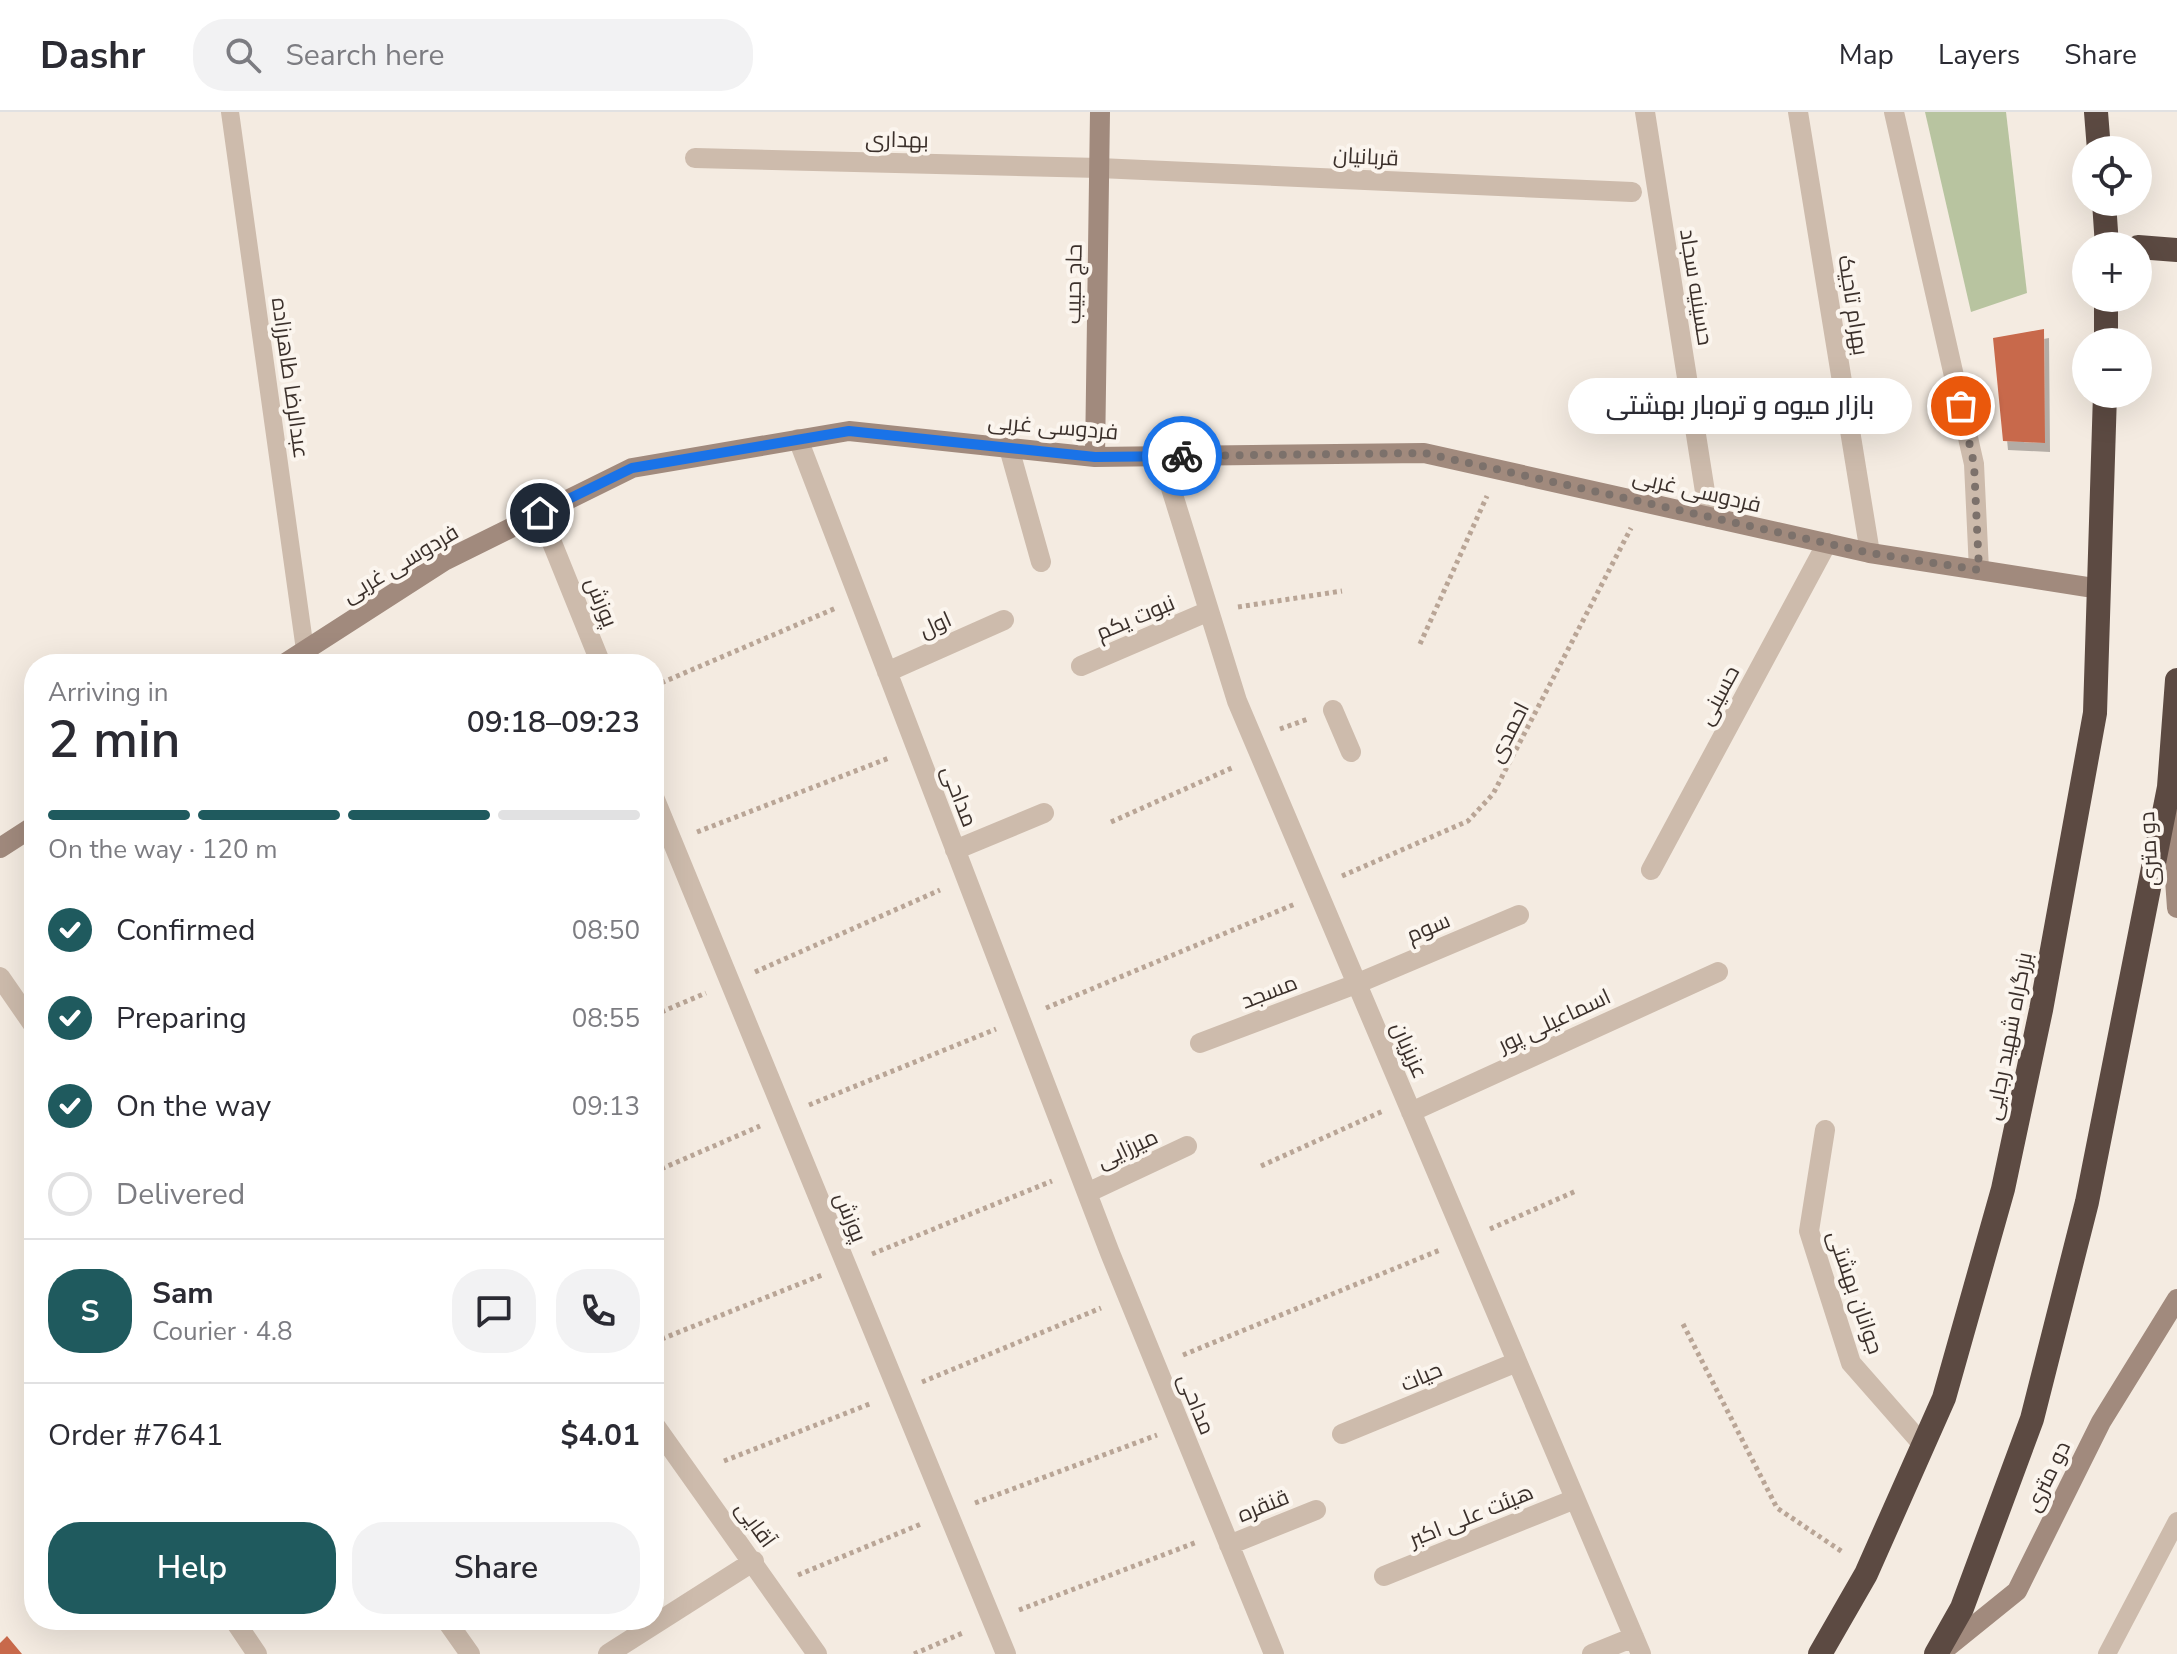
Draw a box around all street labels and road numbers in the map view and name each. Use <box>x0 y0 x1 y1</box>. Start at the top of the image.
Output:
street label: بهداری <box>865 124 929 156</box>
street label: قربانیان <box>1332 140 1400 174</box>
street label: حسینیه سجاد <box>1672 227 1720 348</box>
street label: حاج حبیب <box>1058 244 1090 324</box>
street label: بهرام تاجیک <box>1830 253 1876 358</box>
street label: عبدالرضا طاهرزاده <box>264 296 316 461</box>
street label: فردوسی غربی <box>986 406 1119 448</box>
street label: فردوسی غربی <box>1630 462 1764 520</box>
street label: فردوسی غربی <box>337 517 464 610</box>
street label: پوزش <box>578 573 625 632</box>
street label: نبوت یکم <box>1091 588 1179 648</box>
street label: اول <box>914 605 956 645</box>
street label: حسینی <box>1691 660 1747 731</box>
street label: احمدی <box>1481 697 1537 768</box>
street label: مداحی <box>934 761 984 831</box>
street label: دو متری <box>2132 811 2166 887</box>
street label: سوم <box>1402 905 1455 950</box>
street label: بزرگراه شهید رجایی <box>1978 950 2040 1123</box>
street label: مسجد <box>1237 968 1302 1016</box>
street label: اسماعیلی پور <box>1491 982 1616 1061</box>
street label: عزیزیان <box>1383 1017 1435 1084</box>
street label: میرزایی <box>1092 1122 1163 1176</box>
street label: پوزش <box>827 1188 874 1247</box>
street label: جوانان بهشتی <box>1820 1227 1890 1358</box>
street label: حیات <box>1396 1355 1447 1399</box>
street label: مداحی <box>1170 1369 1222 1439</box>
street label: دو متری <box>2018 1436 2078 1517</box>
street label: هیئت علی اکبر <box>1403 1477 1538 1555</box>
street label: قنقره <box>1233 1482 1294 1530</box>
street label: آقایی <box>728 1495 782 1554</box>

